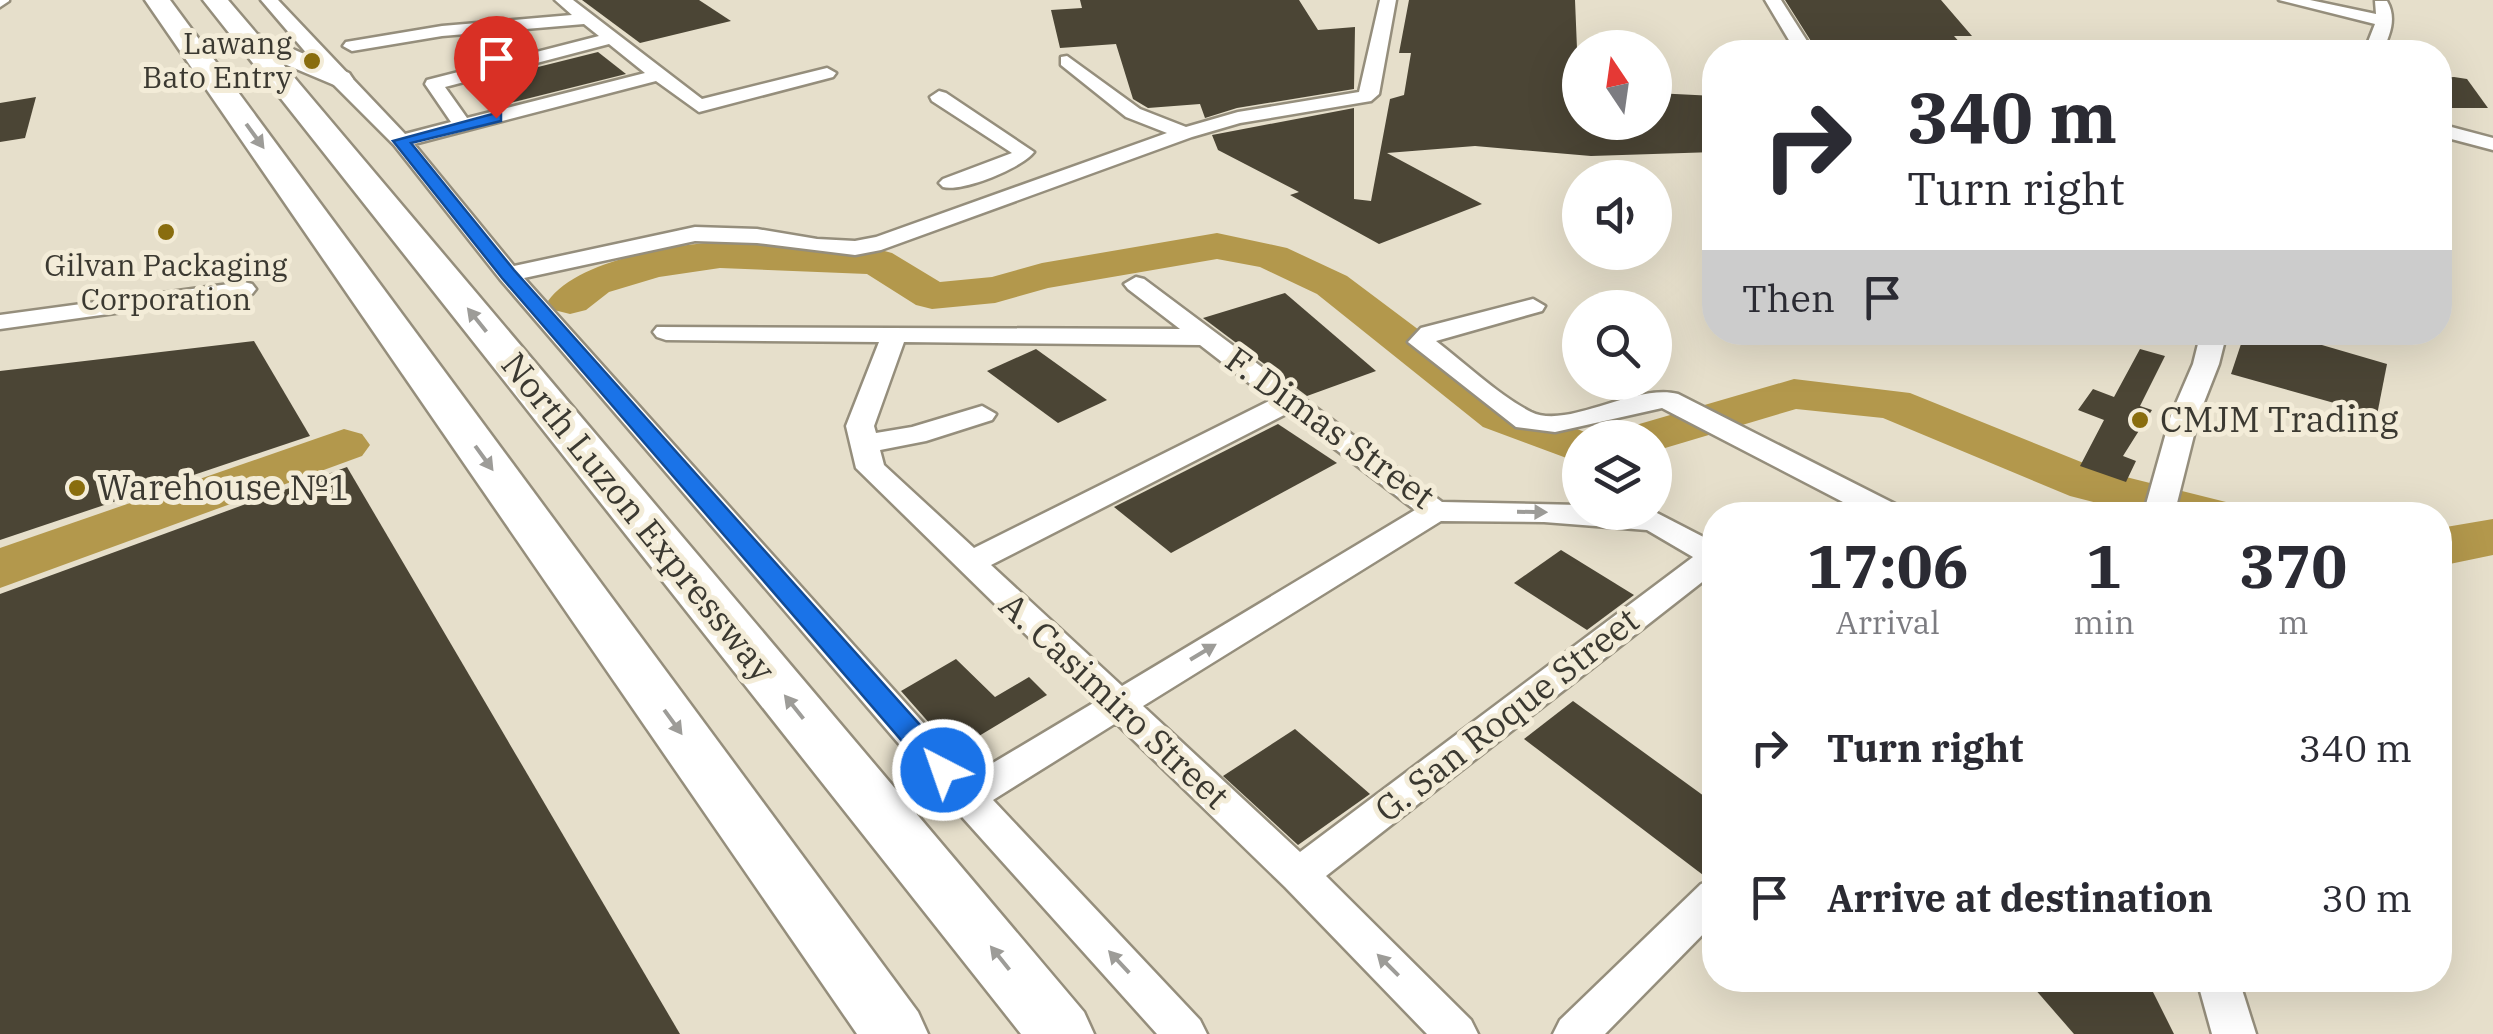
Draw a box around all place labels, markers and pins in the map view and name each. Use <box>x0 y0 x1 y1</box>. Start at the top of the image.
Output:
pin <box>454 16 539 119</box>
place label: Lawang Bato Entry <box>142 23 292 96</box>
marker: Lawang Bato Entry <box>301 50 323 72</box>
marker: Gilvan Packaging Corporation <box>155 221 177 243</box>
place label: Gilvan Packaging Corporation <box>44 245 288 318</box>
place label: CMJM Trading <box>2160 396 2399 442</box>
marker: CMJM Trading <box>2129 409 2151 431</box>
place label: Warehouse №1 <box>97 464 350 510</box>
marker: Warehouse №1 <box>66 477 88 499</box>

